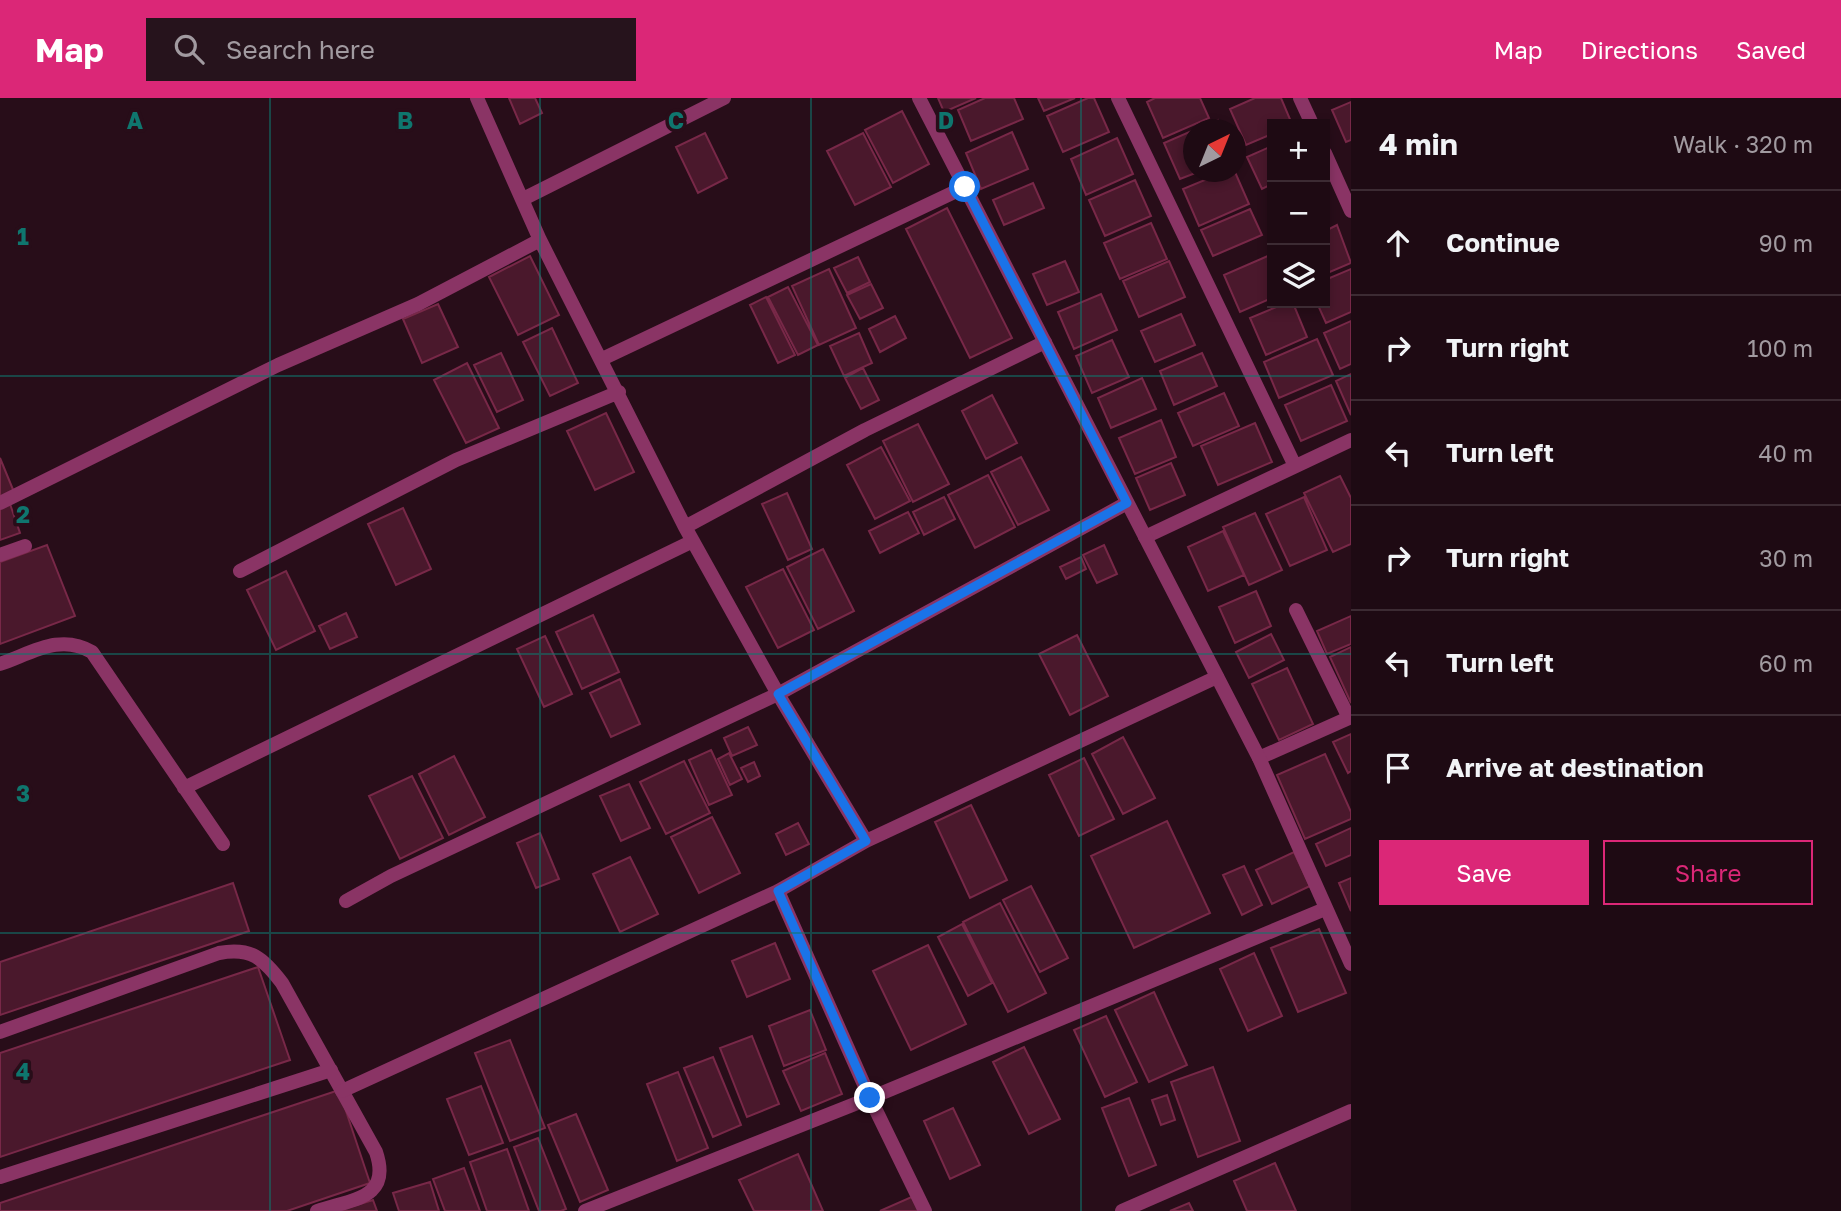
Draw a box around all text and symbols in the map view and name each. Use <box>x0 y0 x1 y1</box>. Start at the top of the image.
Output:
search box <box>146 18 636 81</box>
text: Map <box>35 30 104 69</box>
icon: search <box>170 30 208 68</box>
text: Search here <box>226 34 375 65</box>
text: Map <box>1494 35 1543 64</box>
text: Directions <box>1581 35 1698 64</box>
text: Saved <box>1736 35 1806 64</box>
text: A <box>127 106 144 134</box>
text: B <box>397 106 413 134</box>
text: C <box>668 106 684 134</box>
text: D <box>938 106 954 134</box>
north arrow <box>1183 119 1246 182</box>
map controls <box>1267 119 1330 308</box>
button: + <box>1267 119 1330 182</box>
text: 4 min <box>1379 126 1458 162</box>
text: Walk · 320 m <box>1673 130 1813 158</box>
route start <box>949 171 980 202</box>
button: − <box>1267 182 1330 245</box>
text: 1 <box>17 222 29 250</box>
icon: ahead <box>1379 224 1417 262</box>
text: Continue <box>1446 227 1560 258</box>
text: 90 m <box>1759 229 1813 257</box>
button: layers <box>1267 245 1330 308</box>
icon: right <box>1379 329 1417 367</box>
text: Turn right <box>1446 332 1569 363</box>
text: 100 m <box>1747 334 1813 362</box>
icon: left <box>1379 434 1417 472</box>
text: Turn left <box>1446 437 1554 468</box>
text: 40 m <box>1759 439 1813 467</box>
text: 2 <box>16 500 30 528</box>
icon: right <box>1379 539 1417 577</box>
text: Turn right <box>1446 542 1569 573</box>
text: 30 m <box>1759 544 1813 572</box>
icon: left <box>1379 644 1417 682</box>
text: Turn left <box>1446 647 1554 678</box>
text: 60 m <box>1759 649 1813 677</box>
icon: arrive <box>1379 749 1417 787</box>
text: Arrive at destination <box>1446 752 1704 783</box>
text: 3 <box>16 779 30 807</box>
button: Save <box>1379 840 1589 905</box>
button: Share <box>1603 840 1813 905</box>
text: 4 <box>16 1057 30 1085</box>
route end <box>854 1082 885 1113</box>

